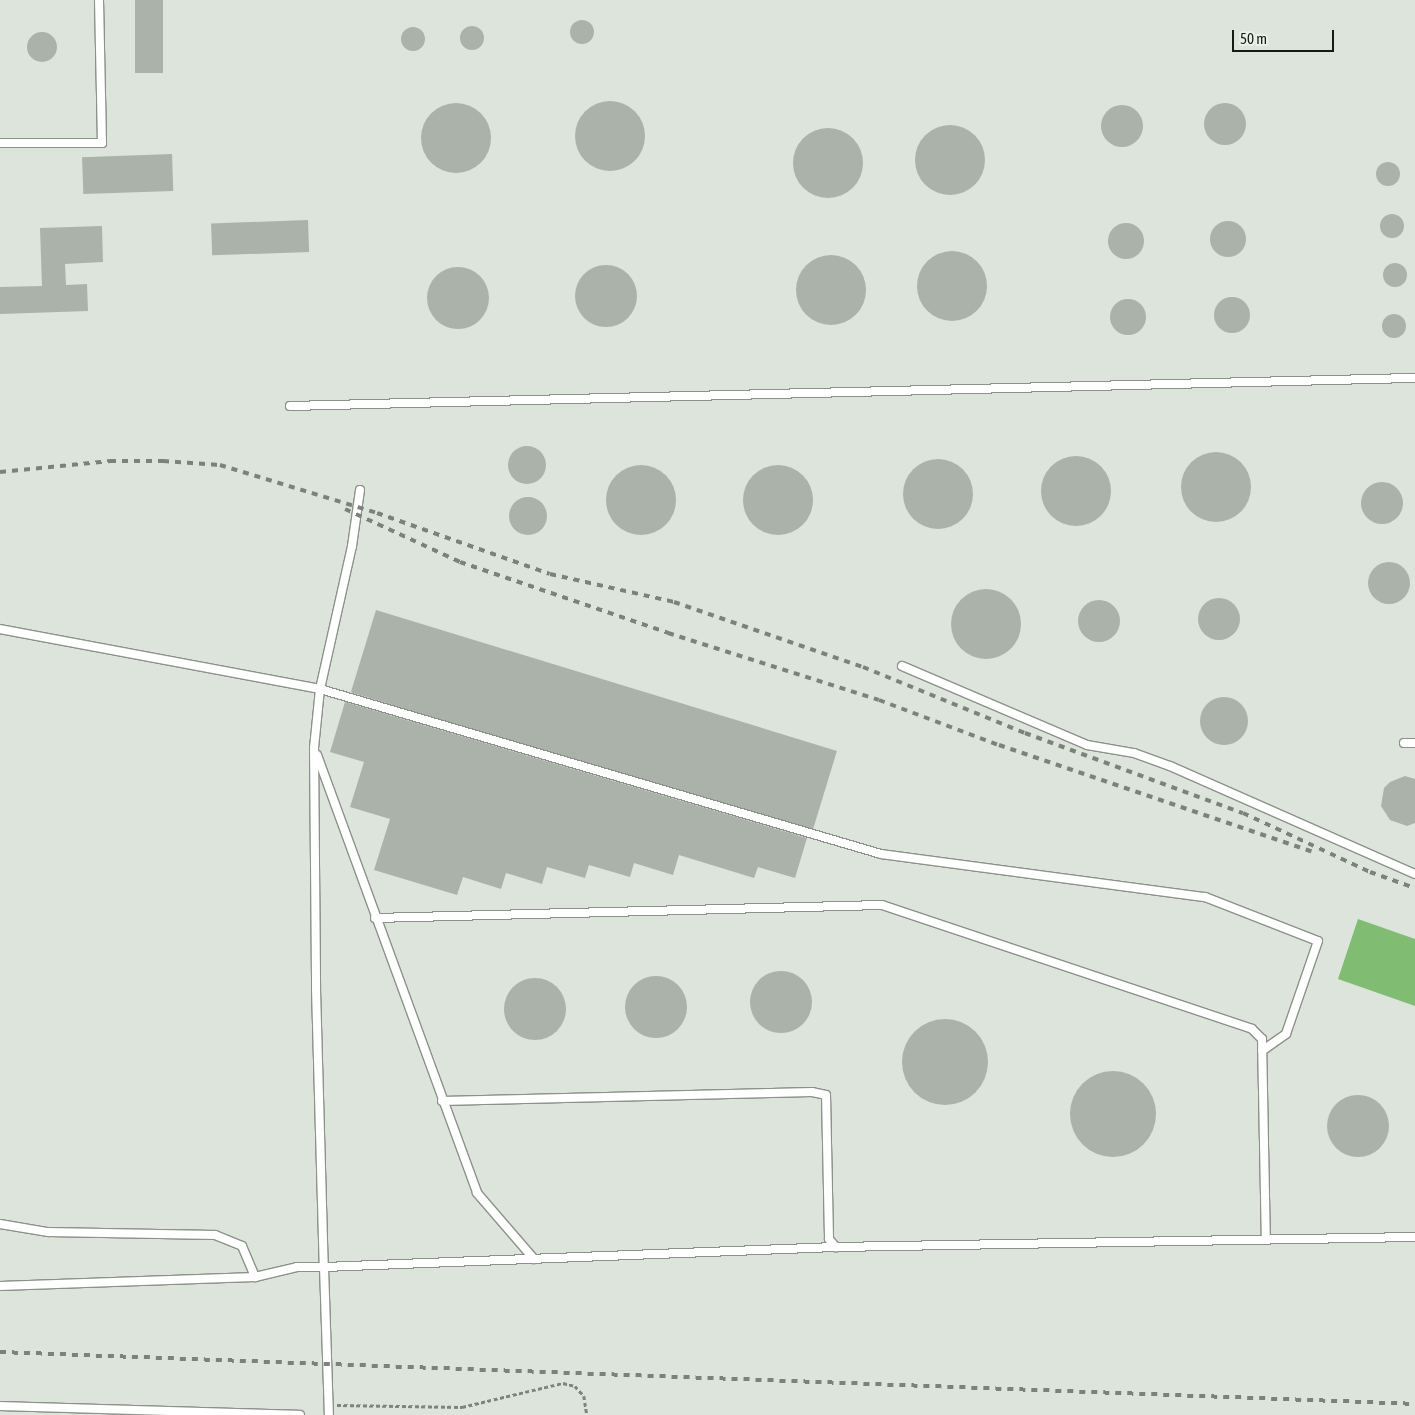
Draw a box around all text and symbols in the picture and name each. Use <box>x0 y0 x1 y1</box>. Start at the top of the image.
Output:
scale bar <box>1235 20 1338 52</box>
text: 50 m <box>1240 30 1267 47</box>

